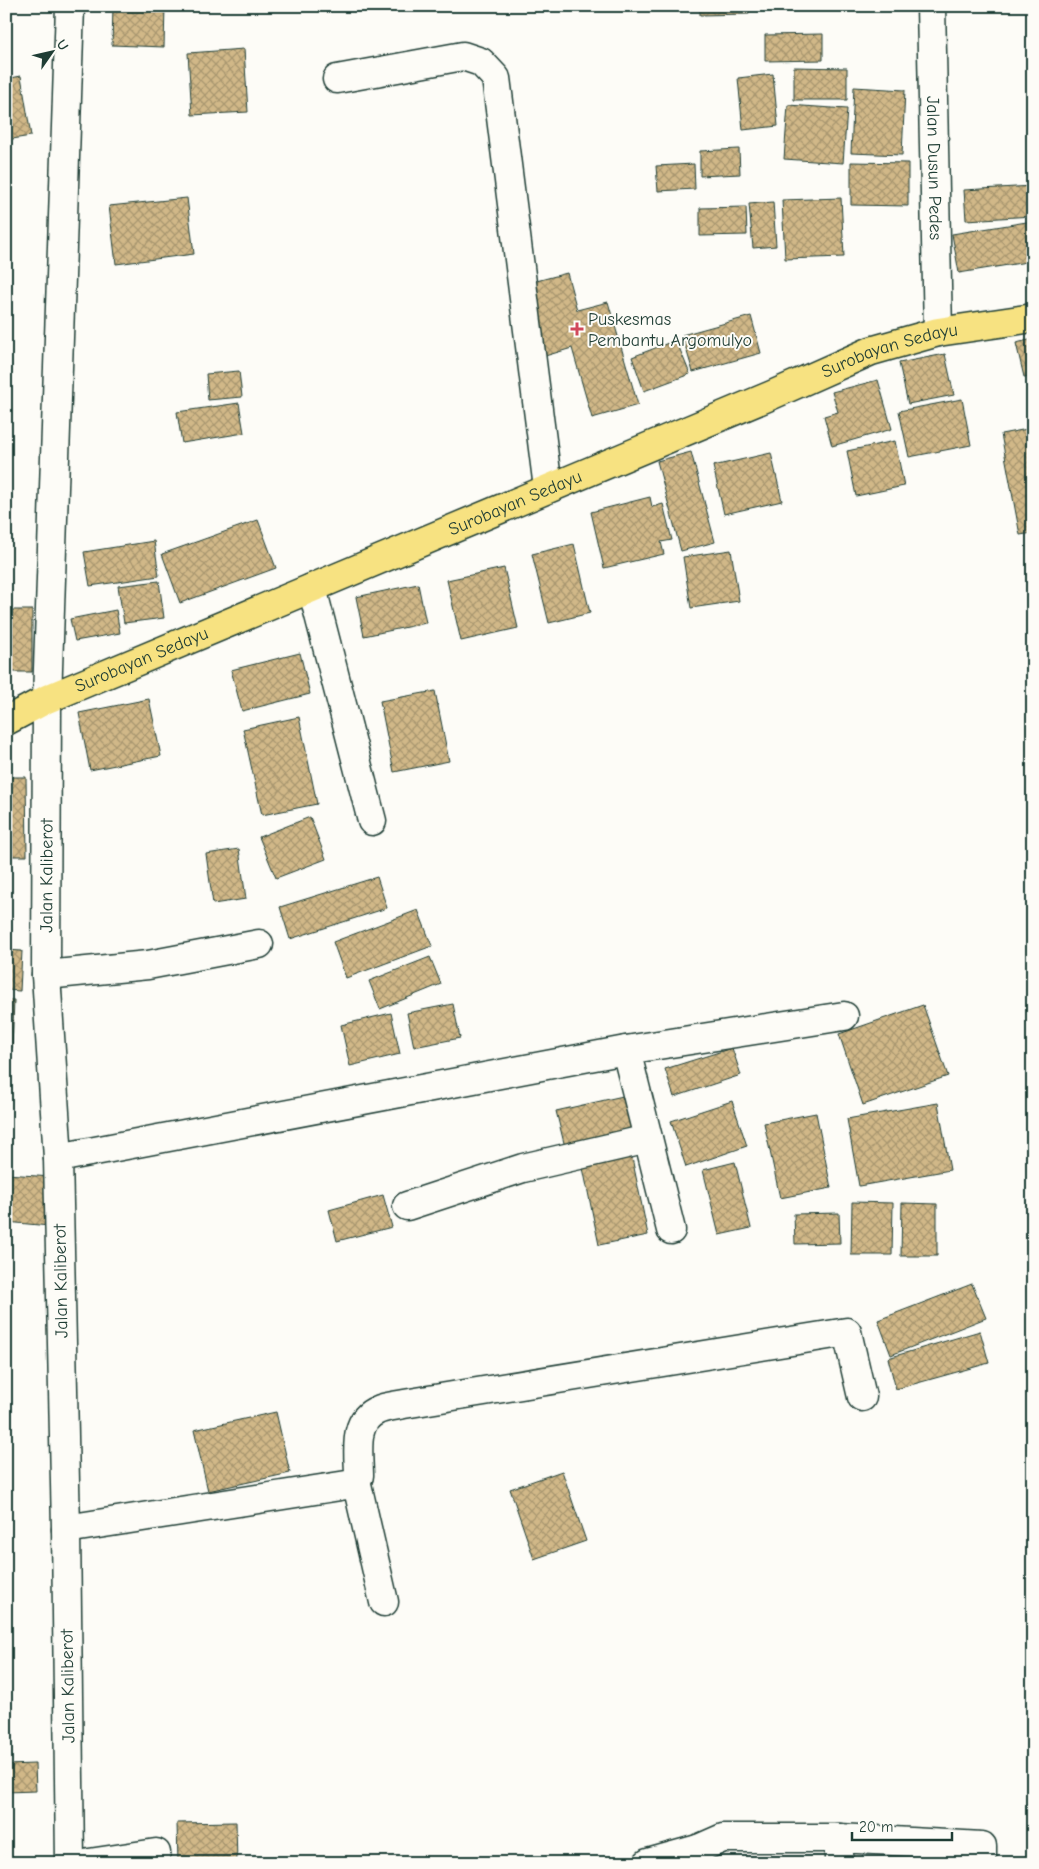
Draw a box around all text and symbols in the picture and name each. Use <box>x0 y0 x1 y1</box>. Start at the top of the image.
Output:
north arrow <box>28 28 78 78</box>
text: U <box>53 36 72 54</box>
street label: Jalan Dusun Pedes <box>922 96 947 240</box>
place label: Puskesmas Pembantu Argomulyo <box>588 309 752 351</box>
street label: Surobayan Sedayu <box>818 319 959 382</box>
marker: Puskesmas Pembantu Argomulyo <box>570 322 584 336</box>
street label: Surobayan Sedayu <box>445 466 585 540</box>
street label: Surobayan Sedayu <box>72 622 211 697</box>
street label: Jalan Kaliberot <box>36 817 57 933</box>
street label: Jalan Kaliberot <box>49 1223 72 1338</box>
street label: Jalan Kaliberot <box>56 1628 79 1743</box>
scale bar <box>852 1809 952 1841</box>
text: 20 m <box>859 1818 893 1836</box>

